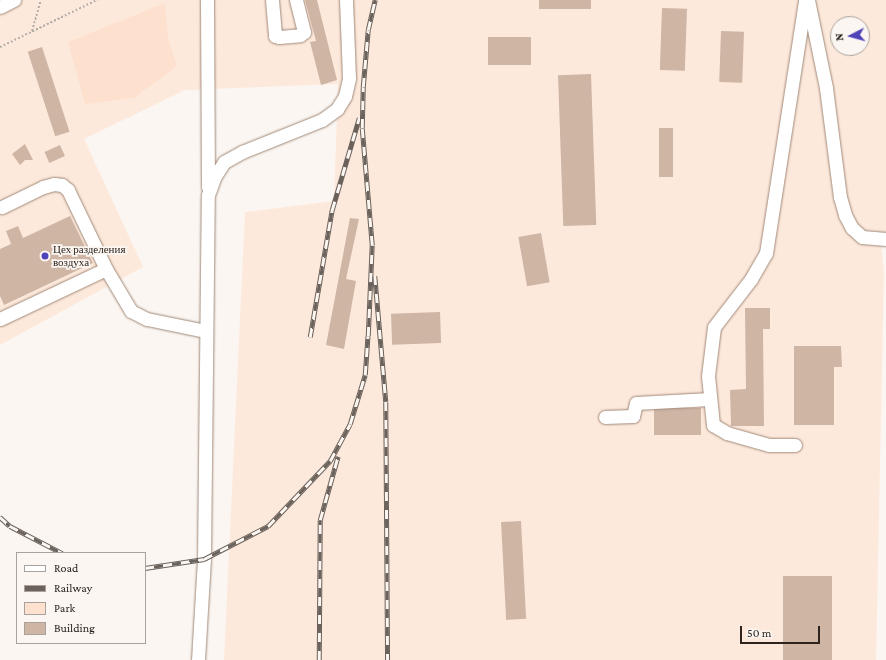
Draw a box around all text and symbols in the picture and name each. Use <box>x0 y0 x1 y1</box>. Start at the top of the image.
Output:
north arrow <box>830 16 870 56</box>
text: N <box>833 33 845 42</box>
place label: Цех разделения воздуха <box>53 243 125 269</box>
marker: Цех разделения воздуха <box>40 251 50 261</box>
legend <box>16 552 146 644</box>
text: Road <box>54 561 78 575</box>
text: Railway <box>54 581 92 595</box>
text: Park <box>54 601 75 615</box>
scale bar <box>742 618 822 644</box>
text: Building <box>54 621 95 635</box>
text: 50 m <box>747 626 771 640</box>

